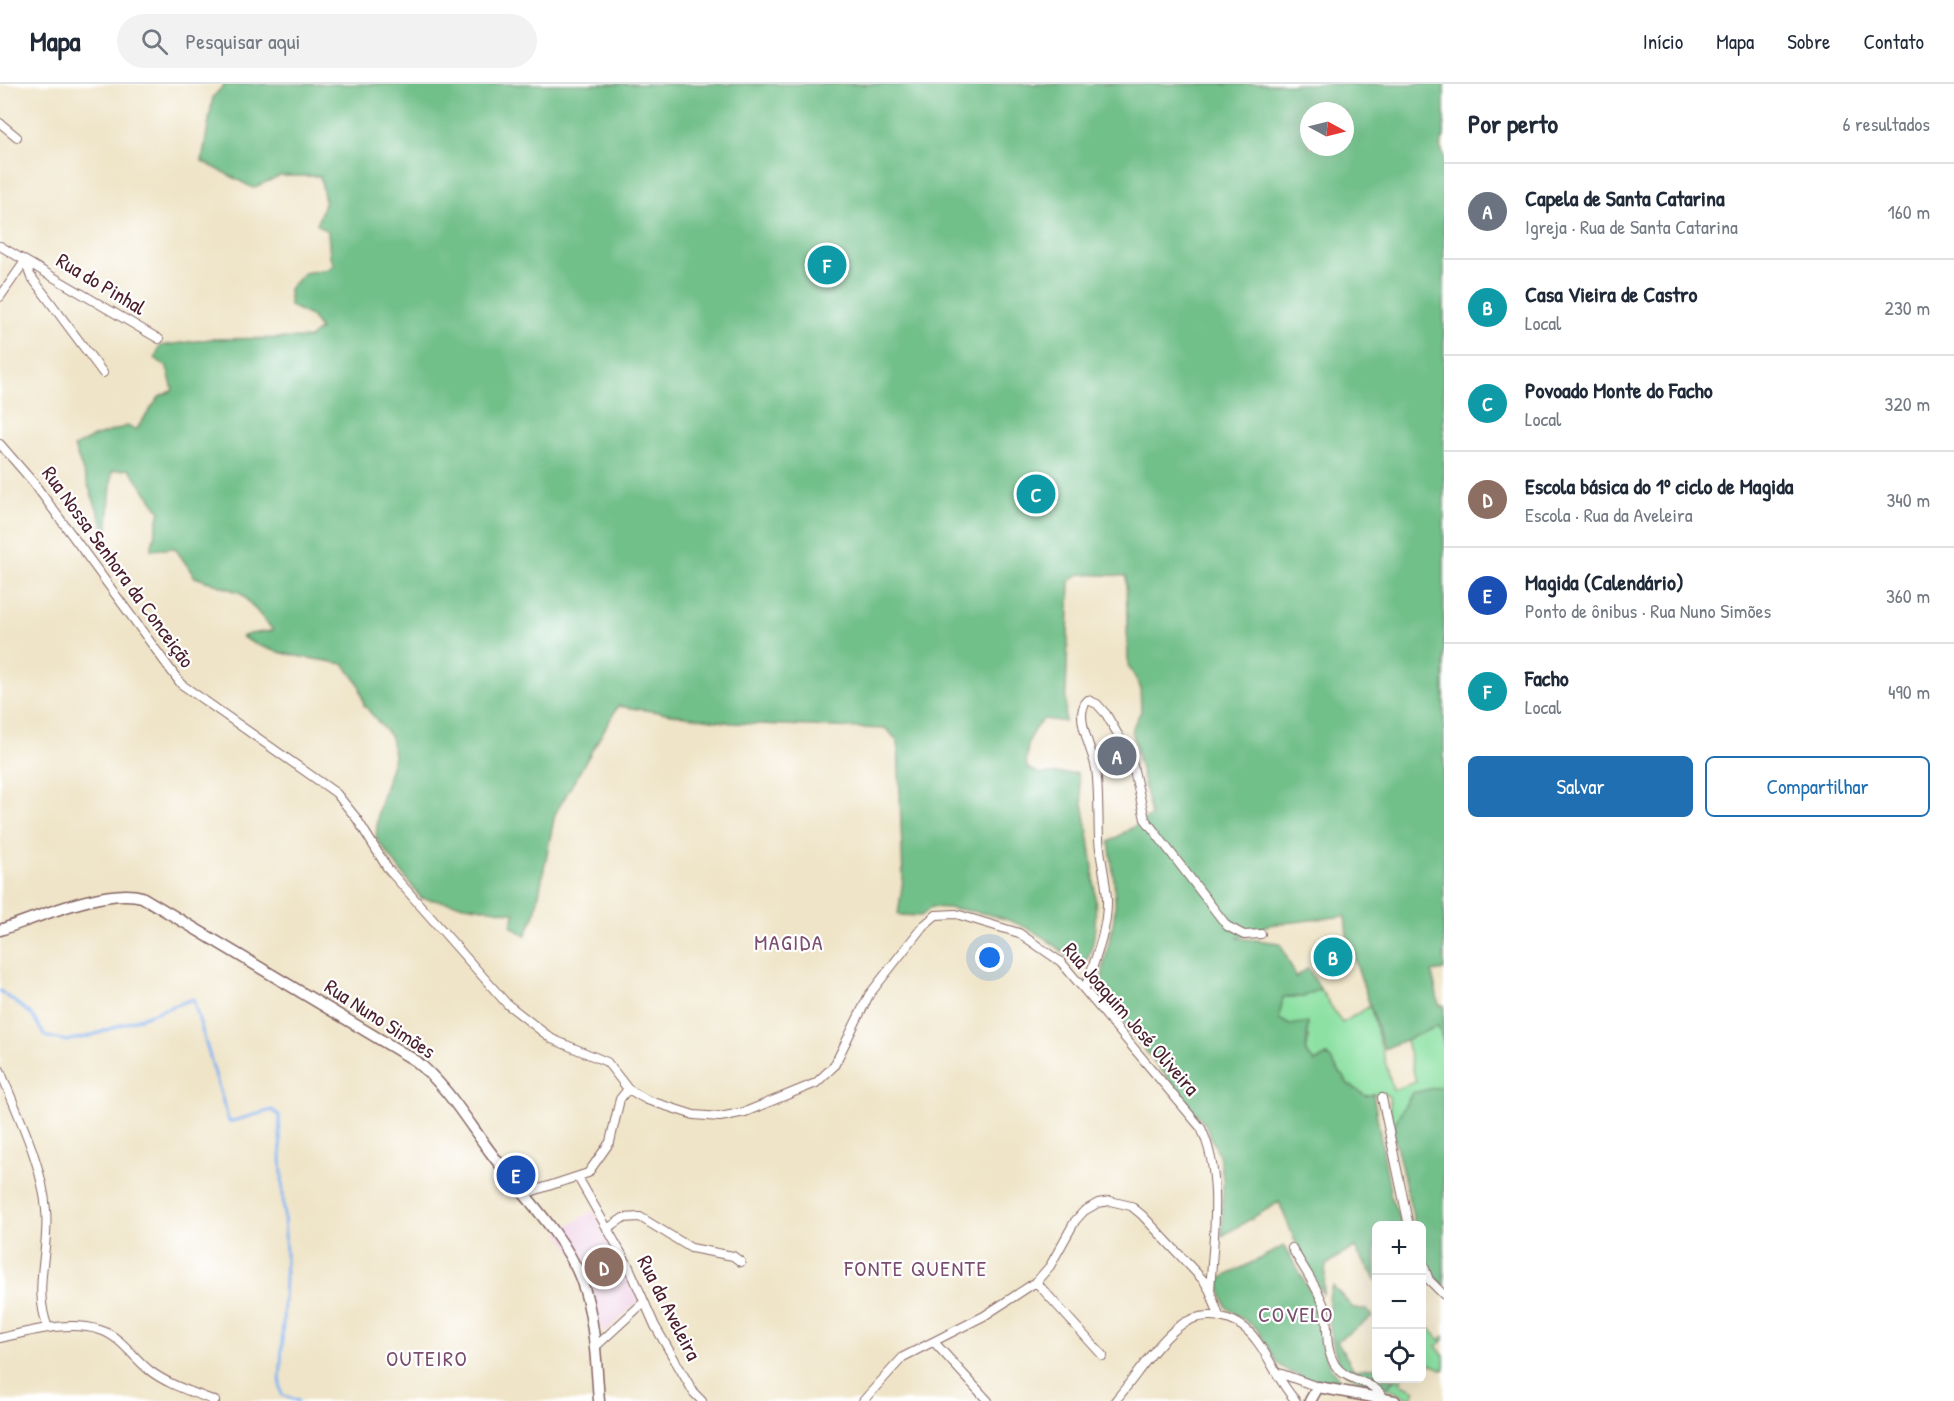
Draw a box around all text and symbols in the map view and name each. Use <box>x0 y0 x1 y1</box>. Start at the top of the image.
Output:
search box <box>117 14 537 68</box>
text: Mapa <box>30 22 81 60</box>
icon: search <box>138 25 171 58</box>
text: Pesquisar aqui <box>186 26 301 56</box>
text: Início <box>1643 27 1683 56</box>
text: Mapa <box>1716 27 1754 56</box>
text: Sobre <box>1787 27 1830 56</box>
text: Contato <box>1863 27 1924 56</box>
north arrow <box>1300 102 1354 156</box>
text: Por perto <box>1468 106 1558 141</box>
text: 6 resultados <box>1842 110 1930 137</box>
text: Capela de Santa Catarina <box>1525 183 1725 213</box>
text: A <box>1483 198 1492 225</box>
text: 160 m <box>1888 198 1930 225</box>
text: Igreja · Rua de Santa Catarina <box>1525 213 1738 240</box>
pin: F <box>808 242 846 288</box>
street label: Rua do Pinhal <box>51 246 152 322</box>
text: Casa Vieira de Castro <box>1525 279 1697 309</box>
text: B <box>1482 294 1493 321</box>
text: 230 m <box>1885 294 1930 321</box>
text: Local <box>1525 309 1561 336</box>
text: Povoado Monte do Facho <box>1525 375 1713 405</box>
text: C <box>1482 390 1493 417</box>
text: 320 m <box>1885 390 1930 417</box>
text: Local <box>1525 405 1561 432</box>
street label: Rua Nossa Senhora da Conceição <box>35 460 201 673</box>
text: Escola básica do 1º ciclo de Magida <box>1525 471 1793 501</box>
pin: C <box>1016 472 1056 516</box>
text: D <box>1483 486 1492 513</box>
text: 340 m <box>1886 486 1930 513</box>
text: Escola · Rua da Aveleira <box>1525 501 1693 528</box>
text: Magida (Calendário) <box>1525 567 1684 597</box>
text: E <box>1483 582 1492 609</box>
text: 360 m <box>1886 582 1930 609</box>
text: Ponto de ônibus · Rua Nuno Simões <box>1525 597 1771 624</box>
text: Facho <box>1525 663 1569 693</box>
text: F <box>1484 678 1491 705</box>
text: 490 m <box>1888 678 1930 705</box>
text: Local <box>1525 693 1561 720</box>
pin: A <box>1098 734 1136 778</box>
button: Salvar <box>1468 756 1693 817</box>
button: Compartilhar <box>1705 756 1930 817</box>
district label: MAGIDA <box>754 927 824 957</box>
pin: B <box>1314 934 1352 980</box>
street label: Rua Joaquim José Oliveira <box>1057 936 1206 1102</box>
your location <box>975 943 1004 972</box>
street label: Rua Nuno Simões <box>319 972 441 1065</box>
pin: E <box>496 1152 536 1198</box>
map controls <box>1372 1221 1426 1383</box>
button: + <box>1372 1221 1426 1275</box>
pin: D <box>584 1244 624 1290</box>
street label: Rua da Aveleira <box>631 1250 708 1365</box>
district label: FONTE QUENTE <box>843 1253 988 1283</box>
button: − <box>1372 1275 1426 1329</box>
district label: COVELO <box>1258 1299 1334 1329</box>
button: locate <box>1372 1329 1426 1383</box>
district label: OUTEIRO <box>386 1343 468 1373</box>

